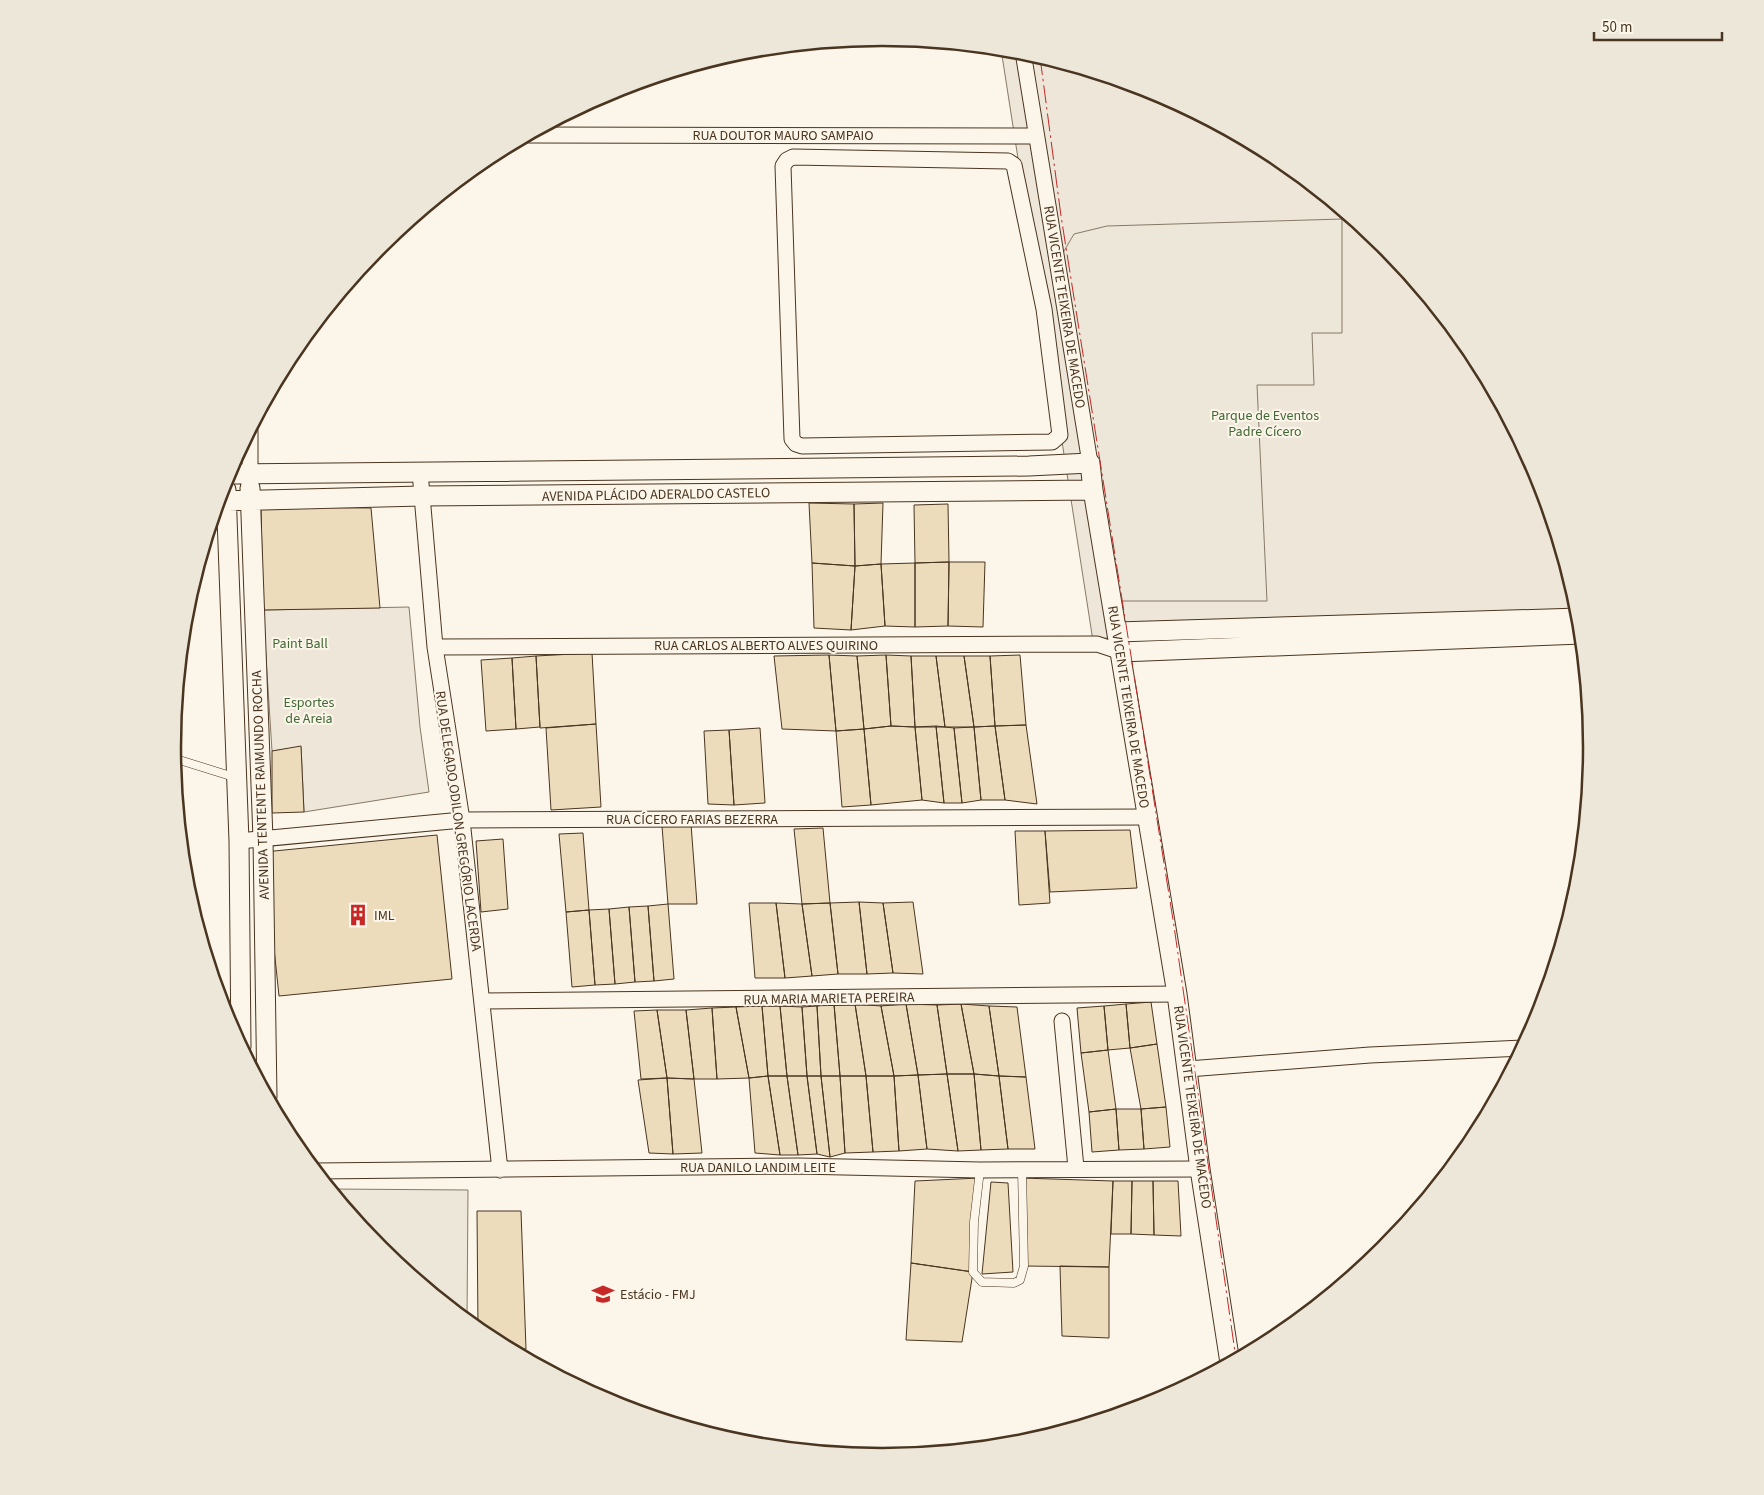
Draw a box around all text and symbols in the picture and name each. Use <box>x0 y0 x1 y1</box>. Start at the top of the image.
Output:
scale bar <box>1594 10 1722 42</box>
text: 50 m <box>1602 17 1632 38</box>
street label: RUA DOUTOR MAURO SAMPAIO <box>692 126 874 146</box>
street label: RUA VICENTE TEIXEIRA DE MACEDO <box>1038 204 1090 410</box>
park label: Parque de Eventos Padre Cícero <box>1211 406 1319 442</box>
street label: AVENIDA PLÁCIDO ADERALDO CASTELO <box>542 483 770 507</box>
street label: RUA VICENTE TEIXEIRA DE MACEDO <box>1102 604 1154 810</box>
park label: Paint Ball <box>272 634 328 654</box>
street label: RUA CARLOS ALBERTO ALVES QUIRINO <box>654 636 878 656</box>
street label: AVENIDA TENTENTE RAIMUNDO ROCHA <box>247 670 275 900</box>
street label: RUA DELEGADO ODILON GREGÓRIO LACERDA <box>430 690 486 953</box>
park label: Esportes de Areia <box>284 693 335 729</box>
street label: RUA CÍCERO FARIAS BEZERRA <box>606 810 778 830</box>
building icon: IML <box>345 902 371 928</box>
place label: IML <box>374 906 395 926</box>
street label: RUA MARIA MARIETA PEREIRA <box>743 988 915 1010</box>
street label: RUA VICENTE TEIXEIRA DE MACEDO <box>1168 1004 1216 1210</box>
street label: RUA DANILO LANDIM LEITE <box>680 1158 836 1178</box>
school or university icon: Estácio - FMJ <box>590 1281 616 1307</box>
place label: Estácio - FMJ <box>620 1285 696 1305</box>

